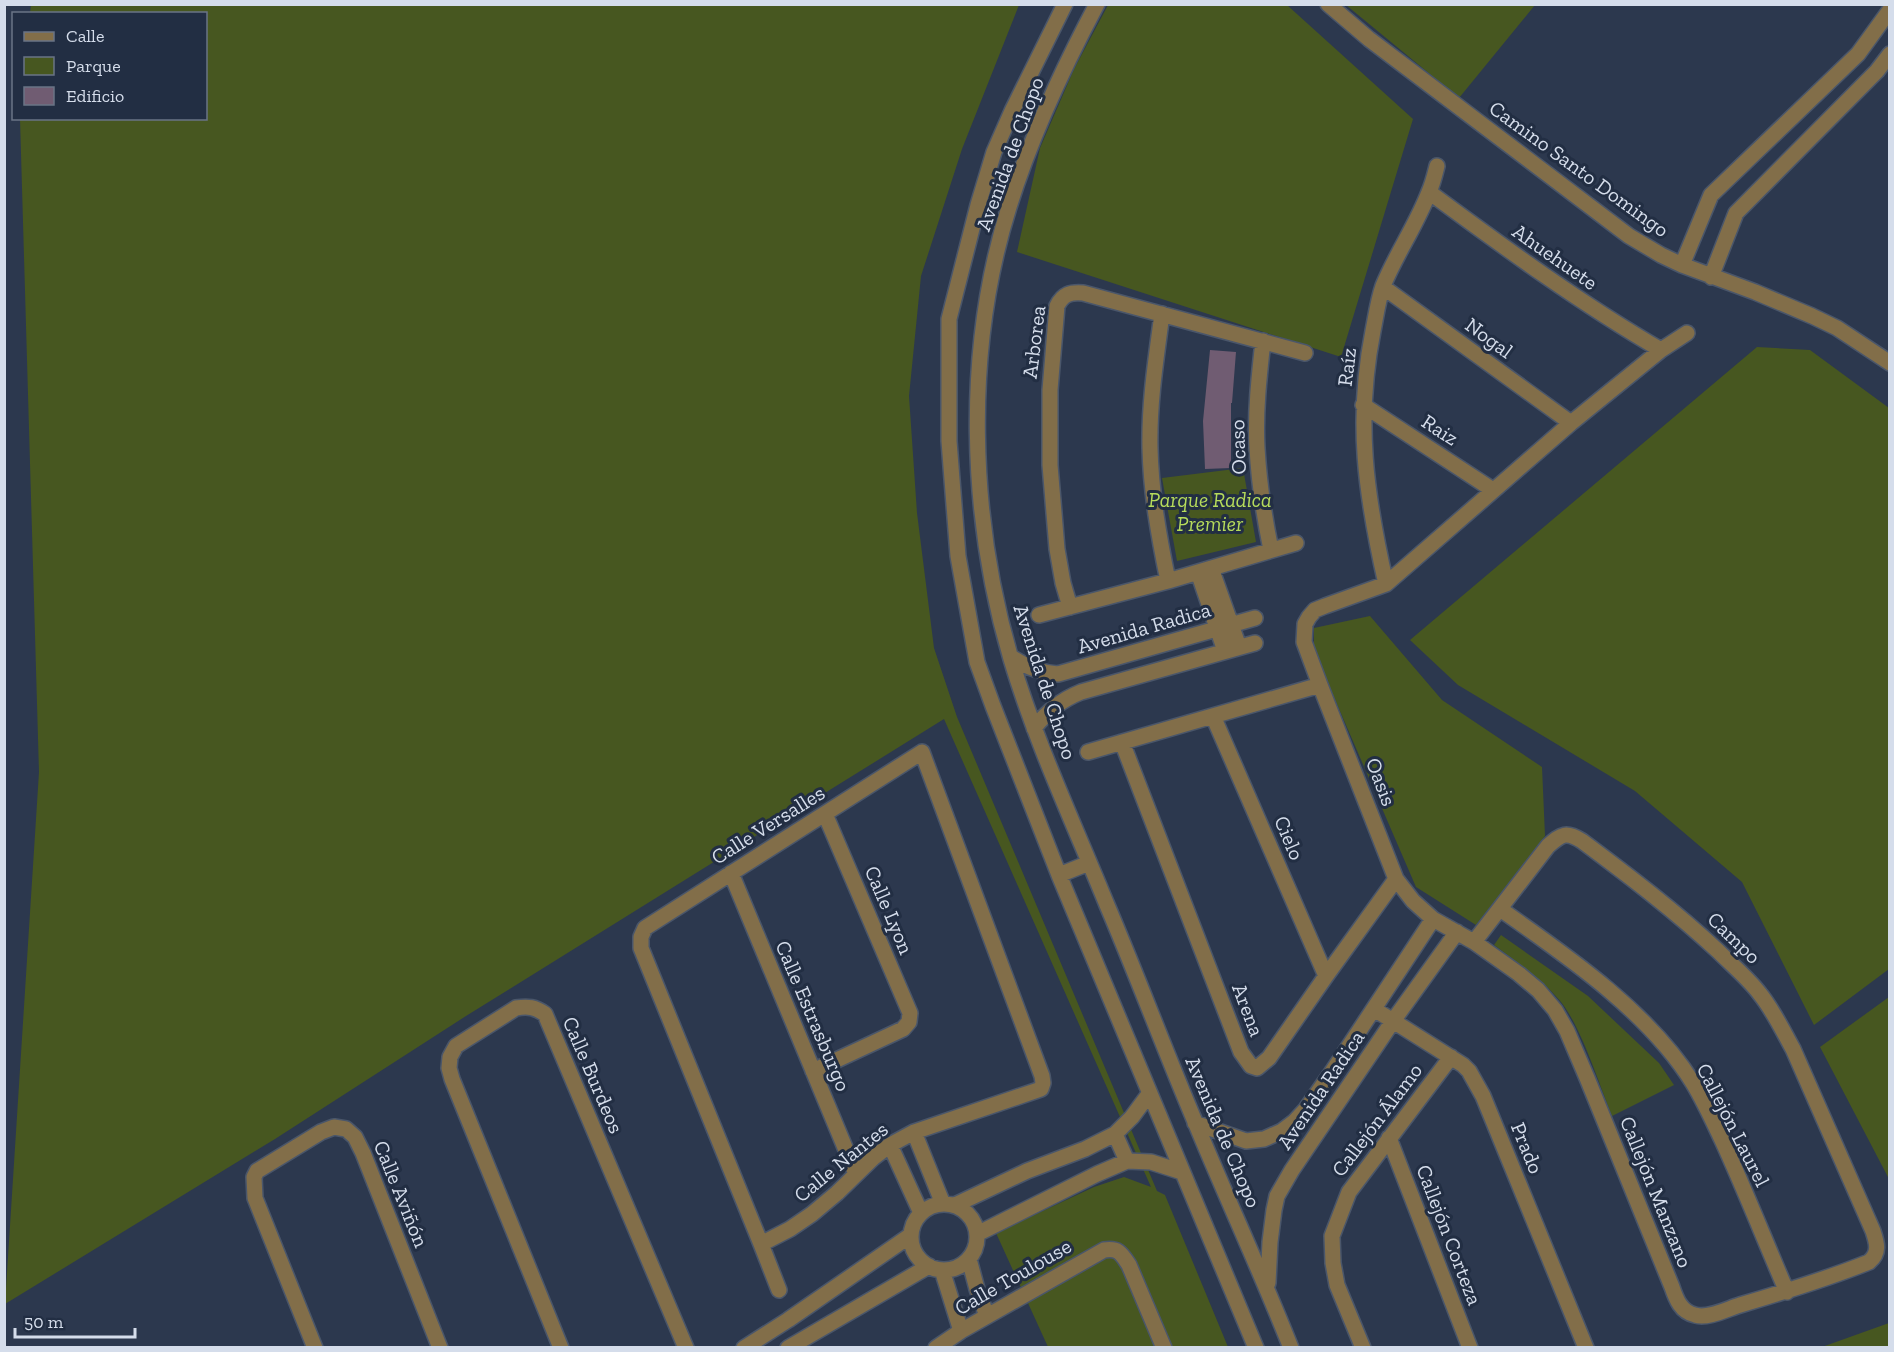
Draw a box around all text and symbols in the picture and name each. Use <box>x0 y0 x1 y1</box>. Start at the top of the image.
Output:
legend <box>12 12 207 120</box>
text: Calle <box>66 25 104 47</box>
text: Parque <box>66 55 121 77</box>
street label: Avenida de Chopo <box>970 74 1049 234</box>
text: Edificio <box>66 85 124 107</box>
street label: Camino Santo Domingo <box>1485 95 1674 242</box>
street label: Ahuehuete <box>1508 218 1603 295</box>
street label: Arborea <box>1017 304 1050 380</box>
street label: Nogal <box>1460 312 1518 364</box>
street label: Raíz <box>1332 346 1361 388</box>
street label: Raiz <box>1417 409 1464 451</box>
street label: Ocaso <box>1224 419 1251 475</box>
park label: Parque Radica Premier <box>1148 487 1272 536</box>
street label: Avenida Radica <box>1074 597 1213 658</box>
street label: Avenida de Chopo <box>1009 601 1082 763</box>
street label: Oasis <box>1361 754 1402 809</box>
street label: Calle Versalles <box>706 780 829 869</box>
street label: Cielo <box>1269 812 1310 864</box>
street label: Calle Lyon <box>860 862 919 958</box>
street label: Campo <box>1703 906 1766 969</box>
street label: Calle Estrasburgo <box>770 937 856 1095</box>
street label: Arena <box>1227 980 1270 1040</box>
street label: Calle Burdeos <box>558 1013 629 1137</box>
street label: Avenida Radica <box>1272 1026 1369 1154</box>
street label: Avenida de Chopo <box>1180 1052 1267 1211</box>
street label: Callejón Álamo <box>1326 1058 1428 1182</box>
street label: Callejón Laurel <box>1691 1059 1775 1192</box>
street label: Callejón Manzano <box>1614 1113 1698 1271</box>
street label: Calle Nantes <box>789 1116 893 1207</box>
street label: Prado <box>1506 1118 1549 1177</box>
street label: Calle Aviñón <box>369 1137 434 1251</box>
street label: Callejón Corteza <box>1410 1161 1488 1309</box>
street label: Calle Toulouse <box>950 1233 1076 1320</box>
scale bar <box>15 1301 135 1339</box>
text: 50 m <box>24 1311 64 1333</box>

